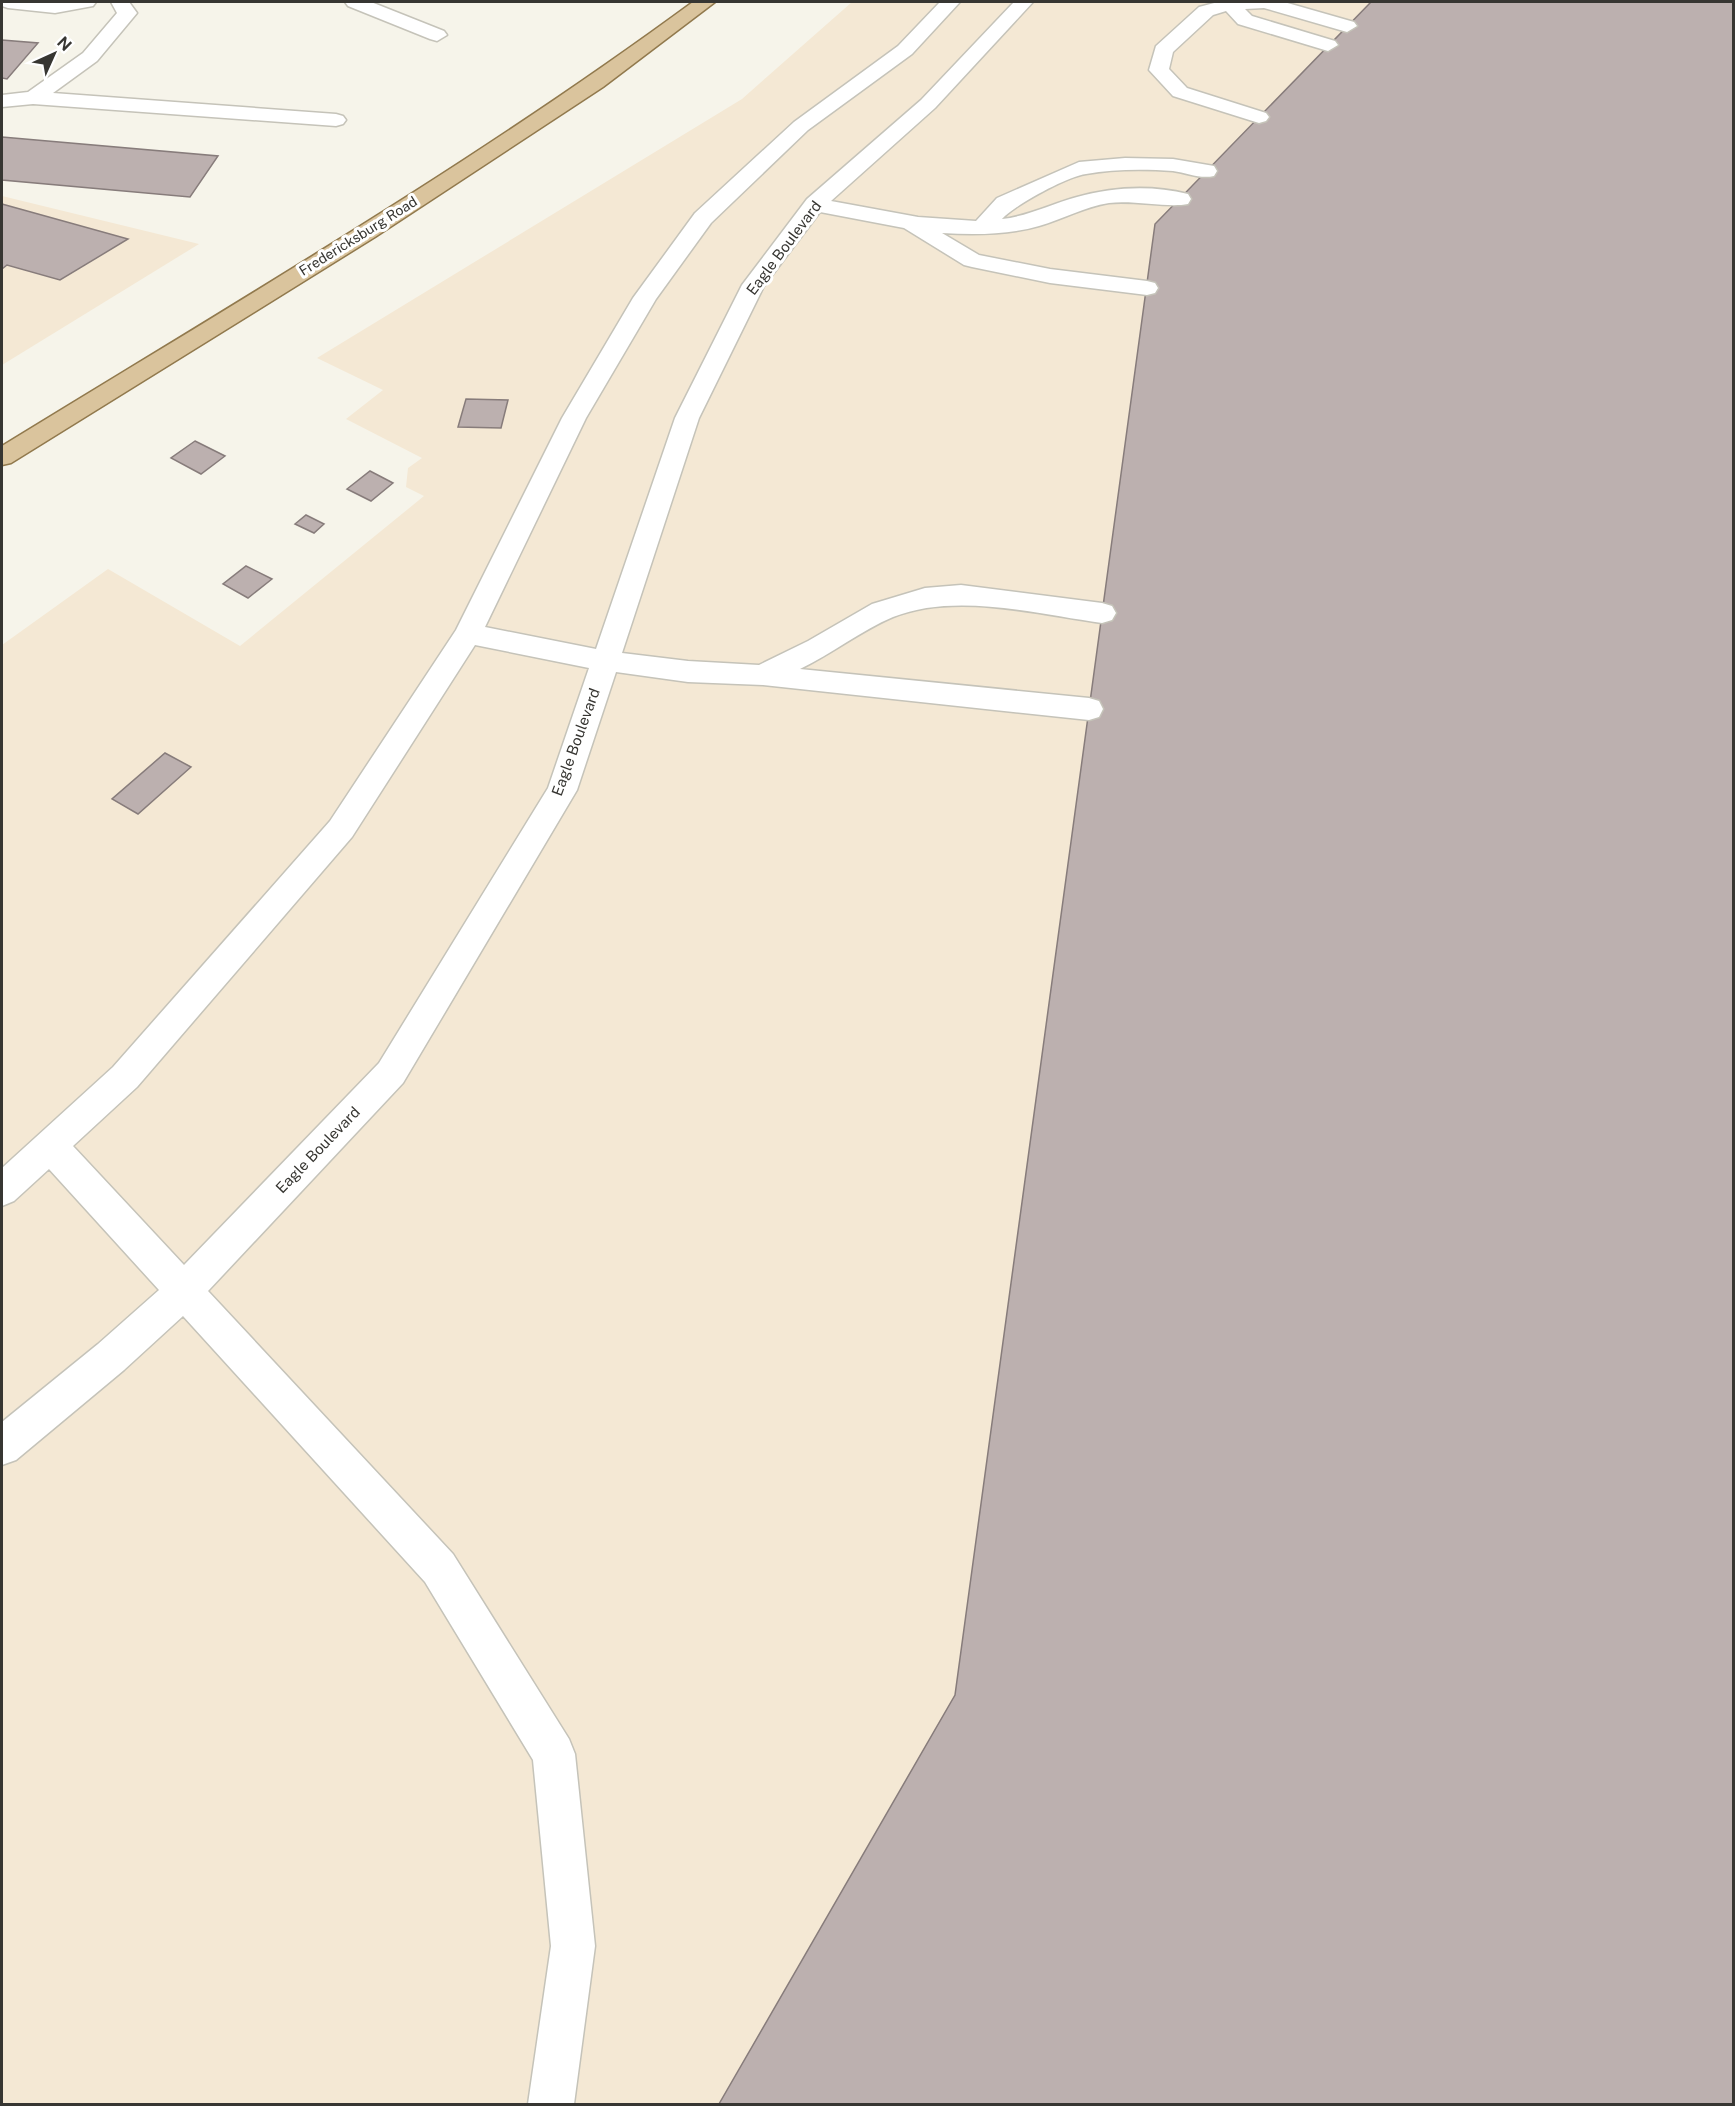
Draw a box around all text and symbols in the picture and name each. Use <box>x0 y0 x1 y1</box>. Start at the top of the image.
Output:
north arrow <box>24 24 84 84</box>
text: N <box>53 33 75 55</box>
street label: Fredericksburg Road <box>296 193 420 279</box>
street label: Eagle Boulevard <box>743 197 824 298</box>
street label: Eagle Boulevard <box>548 686 603 798</box>
street label: Eagle Boulevard <box>272 1103 363 1196</box>

